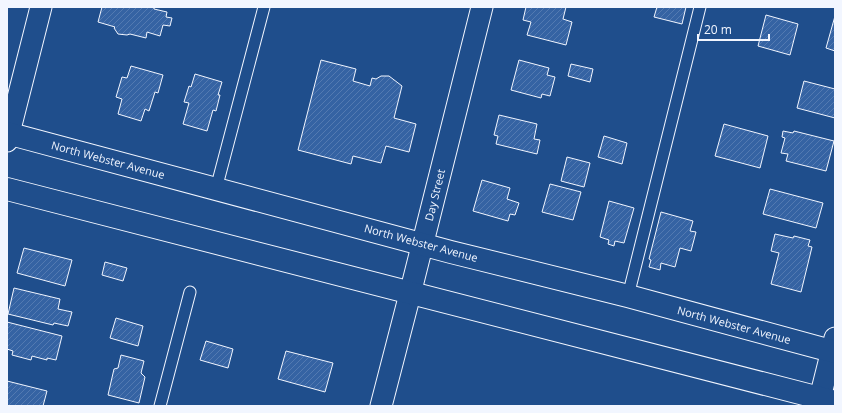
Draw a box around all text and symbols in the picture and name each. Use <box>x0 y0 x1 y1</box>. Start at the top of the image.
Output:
scale bar <box>698 16 769 42</box>
text: 20 m <box>704 21 732 38</box>
street label: North Webster Avenue <box>50 137 167 182</box>
street label: Day Street <box>421 167 448 222</box>
street label: North Webster Avenue <box>363 220 480 265</box>
street label: North Webster Avenue <box>676 302 793 347</box>

